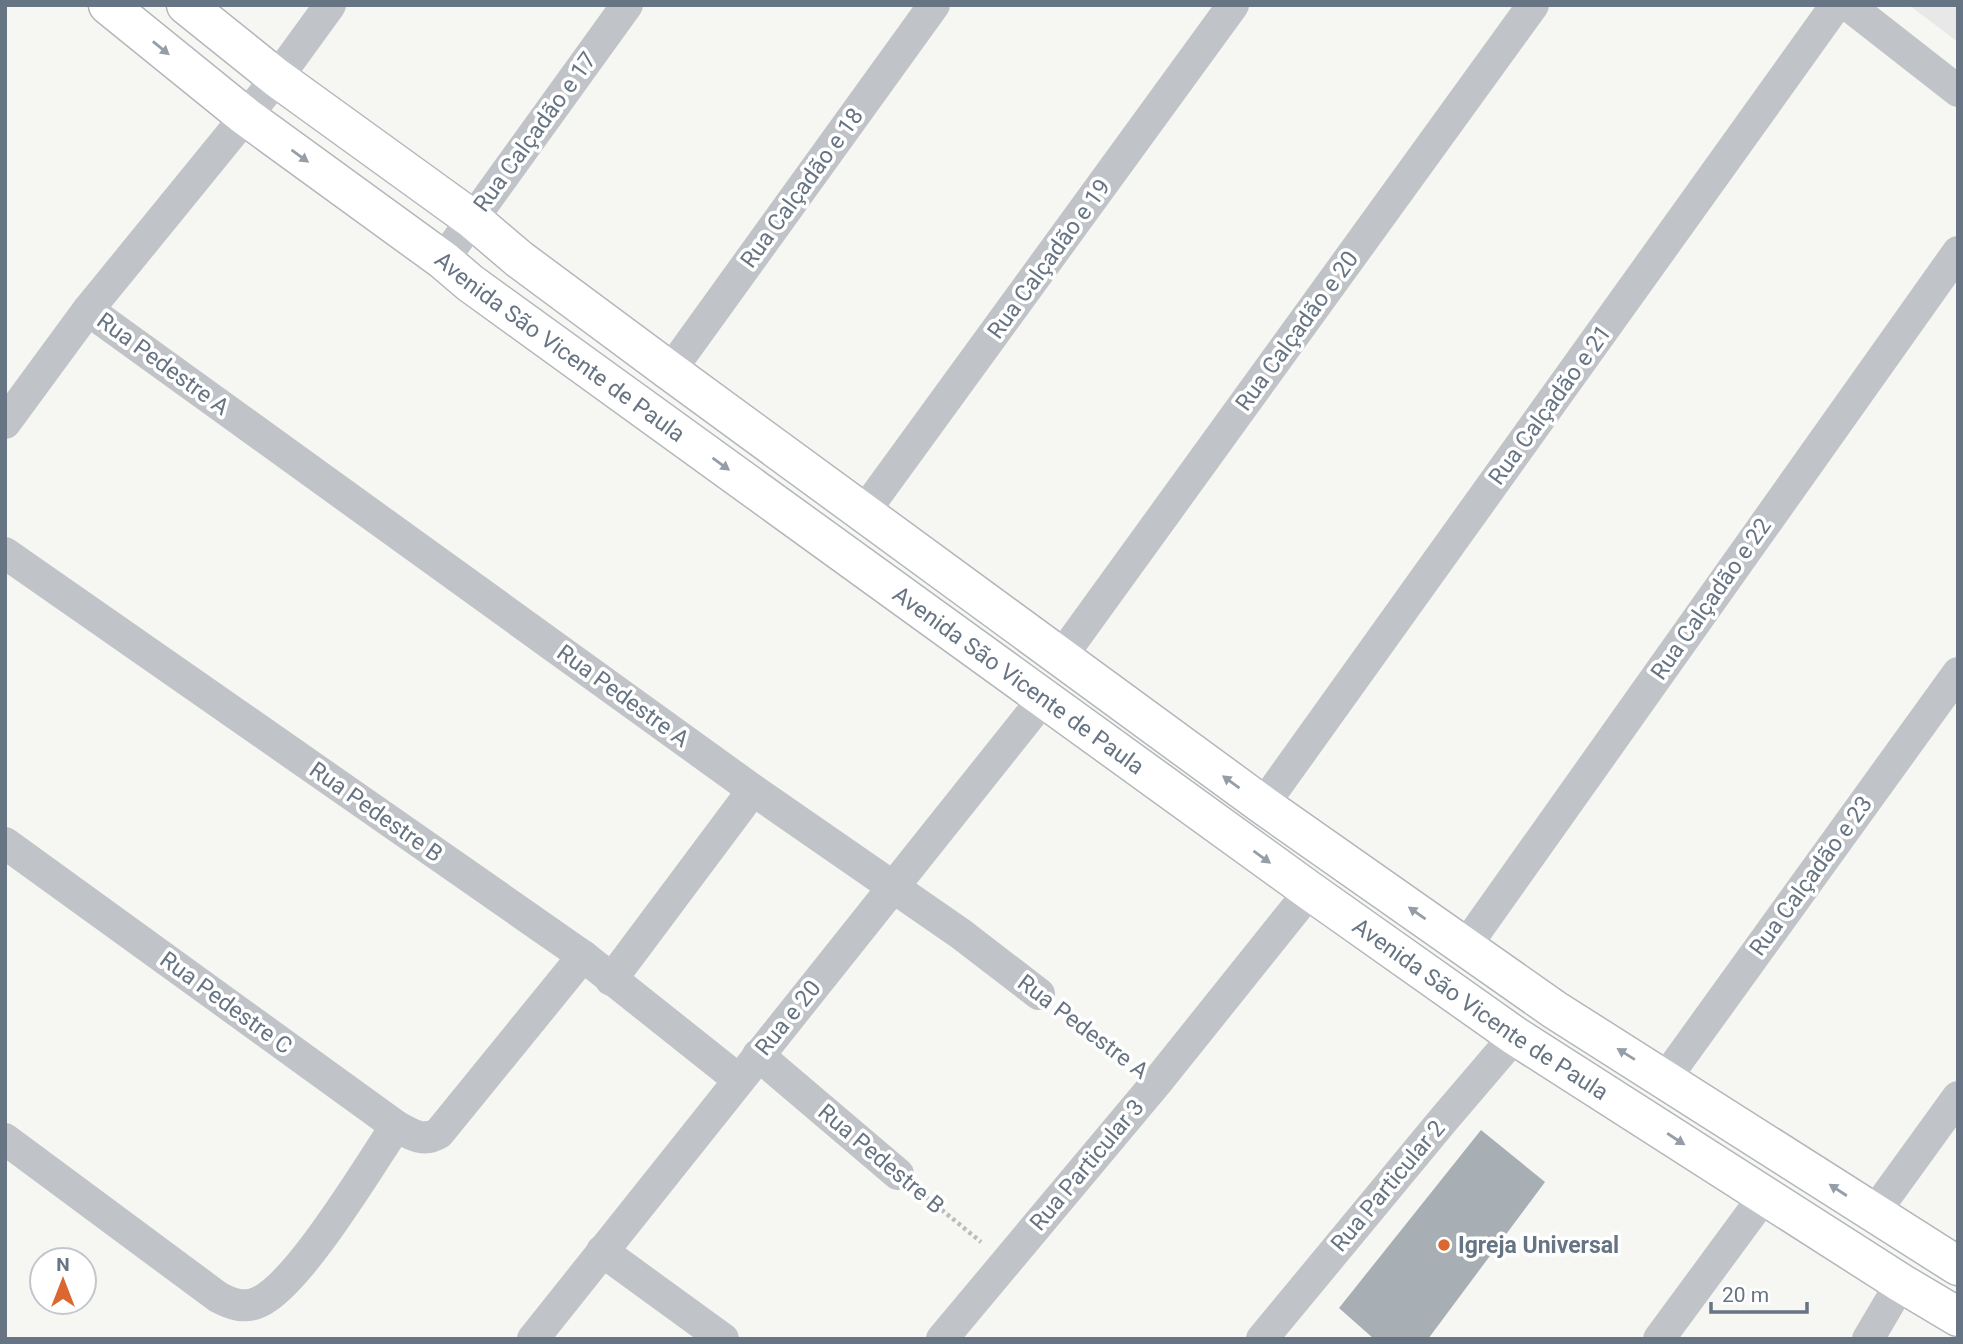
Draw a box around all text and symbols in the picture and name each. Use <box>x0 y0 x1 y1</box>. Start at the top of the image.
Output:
one-way arrow <box>152 41 170 56</box>
street label: Rua Calçadão e 17 <box>468 47 602 217</box>
street label: Rua Calçadão e 18 <box>735 103 869 273</box>
one-way arrow <box>291 149 310 163</box>
street label: Rua Calçadão e 19 <box>982 174 1116 344</box>
street label: Avenida São Vicente de Paula <box>430 246 690 448</box>
street label: Rua Calçadão e 20 <box>1230 246 1364 416</box>
street label: Rua Pedestre A <box>92 307 234 421</box>
street label: Rua Calçadão e 21 <box>1483 320 1617 490</box>
one-way arrow <box>712 457 730 471</box>
street label: Rua Calçadão e 22 <box>1645 513 1777 685</box>
street label: Avenida São Vicente de Paula <box>888 580 1150 780</box>
street label: Rua Pedestre A <box>552 639 694 753</box>
street label: Rua Pedestre B <box>304 756 448 868</box>
one-way arrow <box>1223 774 1241 789</box>
street label: Rua Calçadão e 23 <box>1744 791 1878 961</box>
one-way arrow <box>1253 849 1271 864</box>
one-way arrow <box>1408 906 1426 920</box>
street label: Avenida São Vicente de Paula <box>1348 912 1613 1106</box>
street label: Rua Pedestre C <box>155 946 297 1060</box>
street label: Rua Pedestre A <box>1012 969 1154 1085</box>
street label: Rua e 20 <box>750 975 826 1061</box>
one-way arrow <box>1616 1048 1635 1061</box>
street label: Rua Particular 3 <box>1024 1094 1150 1236</box>
street label: Rua Pedestre B <box>813 1099 949 1219</box>
street label: Rua Particular 2 <box>1325 1115 1451 1257</box>
one-way arrow <box>1666 1132 1686 1145</box>
one-way arrow <box>1829 1183 1848 1196</box>
place label: Igreja Universal <box>1458 1232 1619 1259</box>
marker: Igreja Universal <box>1436 1237 1452 1253</box>
north arrow <box>28 1246 98 1316</box>
text: N <box>56 1253 70 1276</box>
scale bar <box>1711 1270 1807 1314</box>
text: 20 m <box>1722 1283 1769 1307</box>

